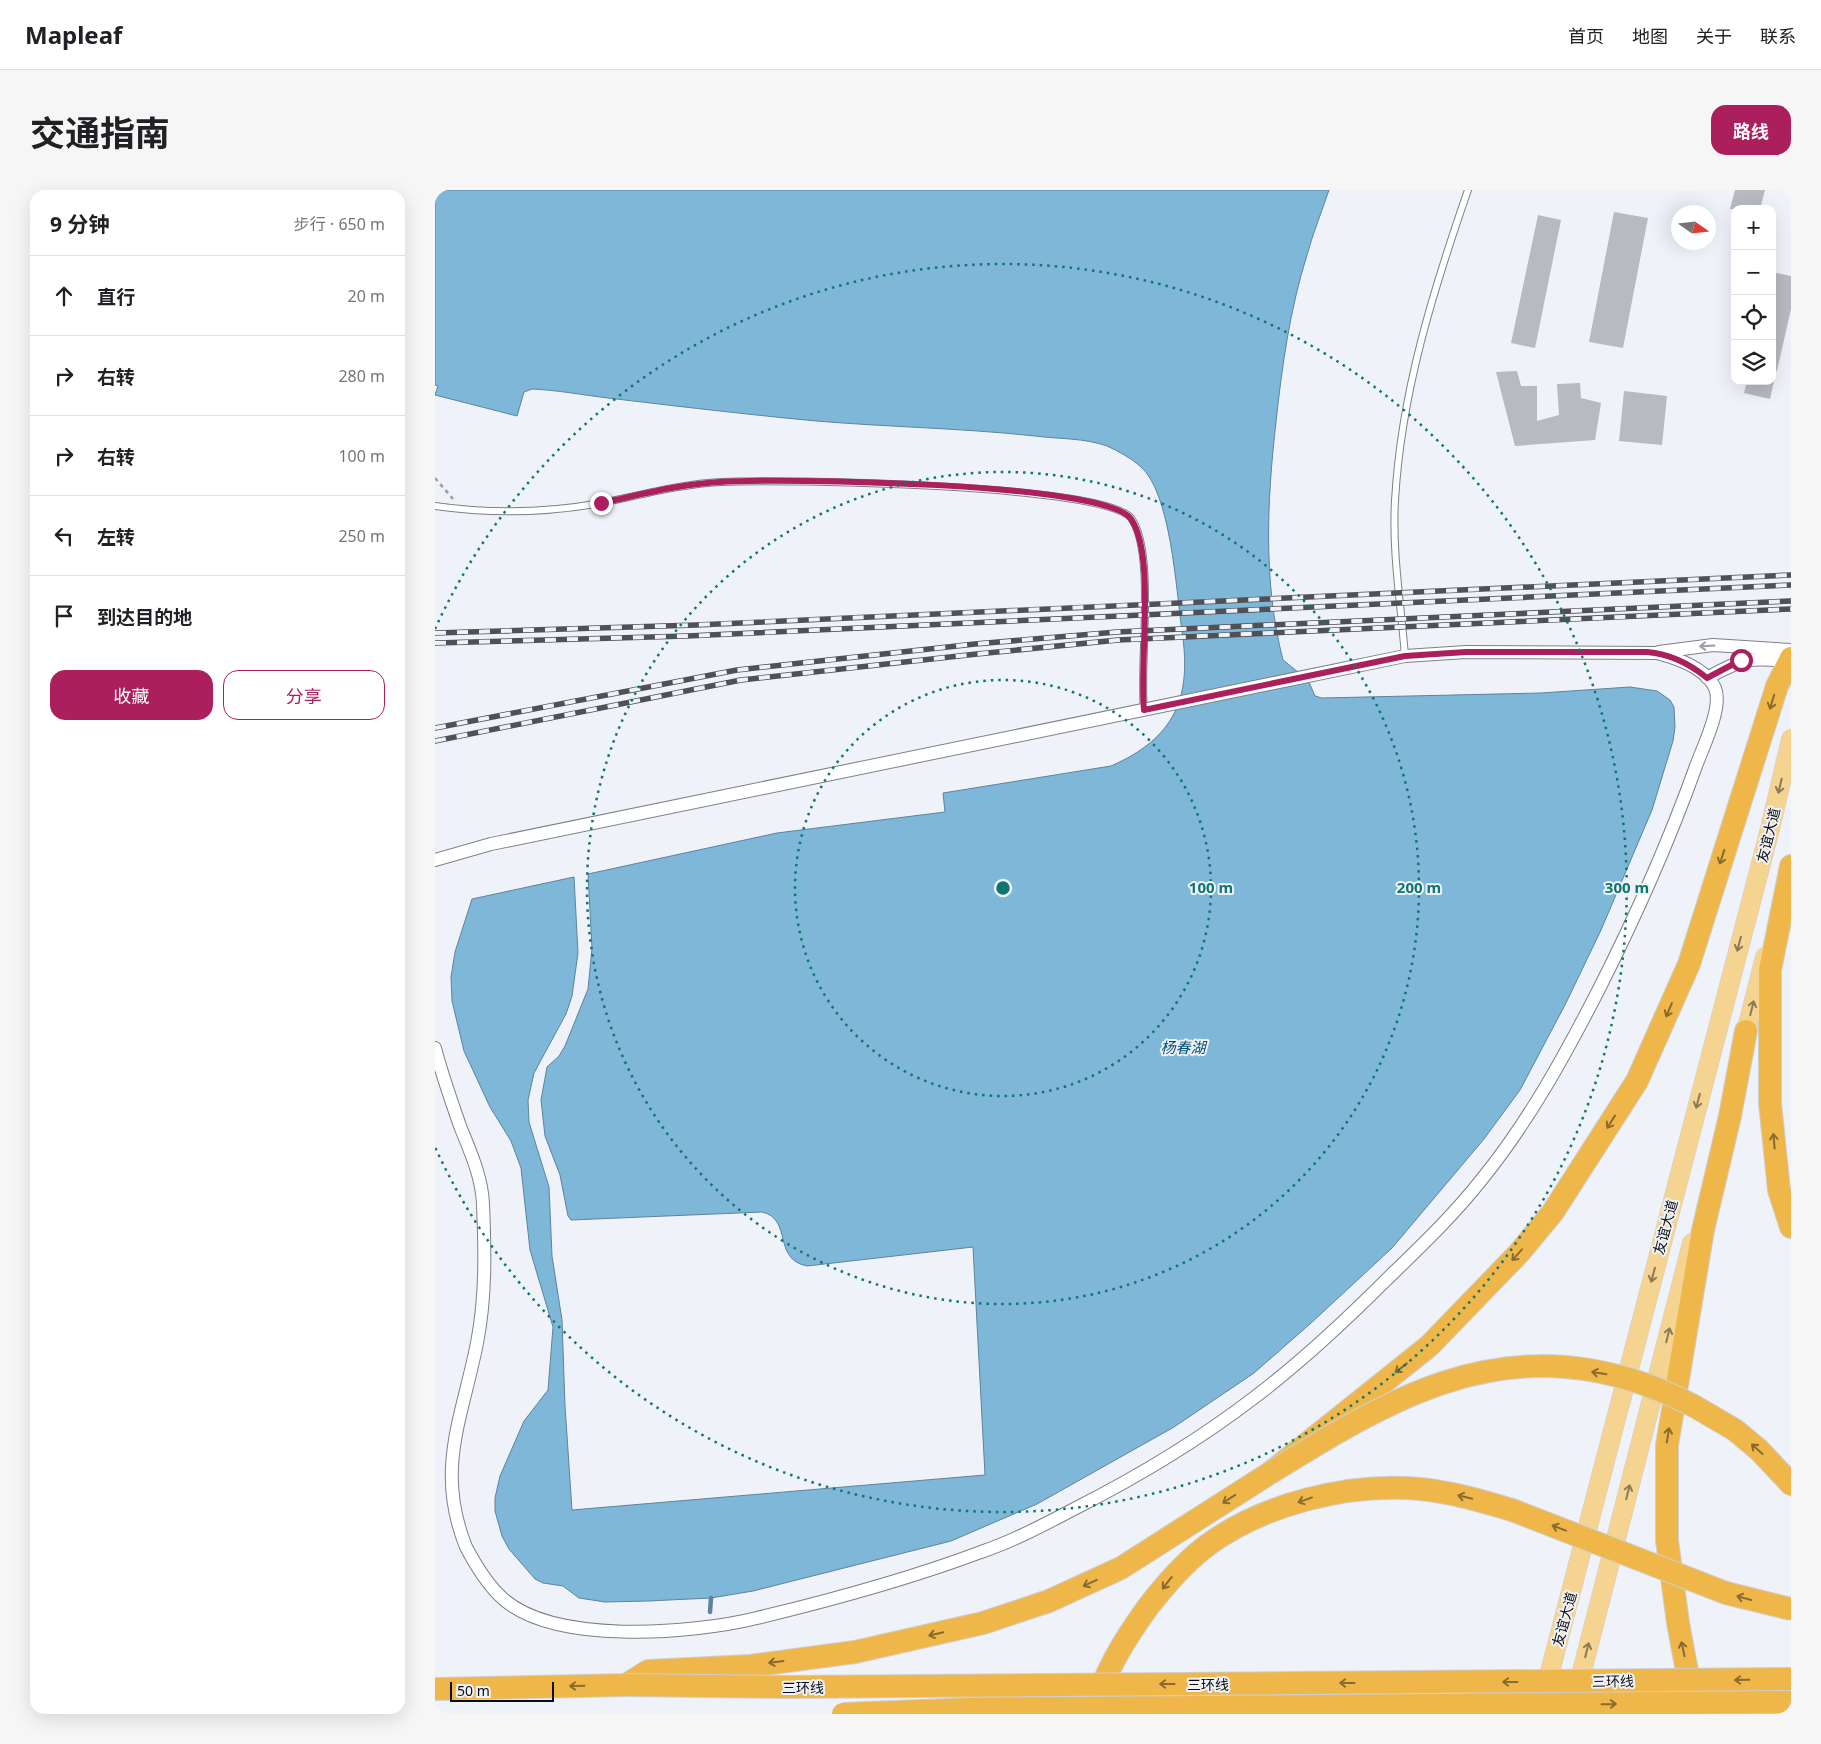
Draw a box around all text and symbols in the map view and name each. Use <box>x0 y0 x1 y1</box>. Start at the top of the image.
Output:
text: Mapleaf <box>25 18 122 51</box>
text: 首页 <box>1568 24 1604 48</box>
text: 地图 <box>1632 24 1668 48</box>
text: 关于 <box>1696 24 1732 48</box>
text: 联系 <box>1760 24 1796 48</box>
button: 路线 <box>1711 105 1791 155</box>
text: 交通指南 <box>30 109 170 156</box>
north arrow <box>1671 205 1716 250</box>
map controls <box>1731 205 1776 385</box>
button: + <box>1731 205 1776 250</box>
text: 9 分钟 <box>50 210 109 238</box>
text: 步行 · 650 m <box>294 213 385 235</box>
button: − <box>1731 250 1776 295</box>
icon: ahead <box>50 282 78 310</box>
text: 直行 <box>97 284 135 310</box>
text: 20 m <box>348 285 385 307</box>
button: locate <box>1731 295 1776 340</box>
button: layers <box>1731 340 1776 385</box>
icon: right <box>50 362 78 390</box>
text: 右转 <box>97 364 135 390</box>
text: 280 m <box>338 365 385 387</box>
icon: right <box>50 442 78 470</box>
text: 右转 <box>97 444 135 470</box>
text: 100 m <box>338 445 385 467</box>
route end <box>590 492 613 515</box>
icon: left <box>50 522 78 550</box>
text: 左转 <box>97 524 135 550</box>
text: 250 m <box>338 525 385 547</box>
icon: arrive <box>50 602 78 630</box>
text: 到达目的地 <box>97 604 192 630</box>
one-way arrow <box>1700 641 1716 650</box>
route start <box>1730 649 1753 672</box>
button: 收藏 <box>50 670 213 720</box>
button: 分享 <box>223 670 385 720</box>
one-way arrow <box>1766 694 1776 710</box>
one-way arrow <box>1775 778 1784 794</box>
street label: 友谊大道 <box>1752 806 1784 864</box>
one-way arrow <box>1717 849 1727 865</box>
text: 100 m <box>1189 877 1233 897</box>
text: 200 m <box>1397 877 1441 897</box>
text: 300 m <box>1605 877 1649 897</box>
centre of rings <box>994 879 1012 897</box>
one-way arrow <box>1734 935 1744 951</box>
one-way arrow <box>1748 1001 1757 1017</box>
one-way arrow <box>1664 1002 1674 1017</box>
water label: 杨春湖 <box>1160 1037 1207 1057</box>
one-way arrow <box>1693 1092 1702 1108</box>
one-way arrow <box>1605 1115 1615 1129</box>
one-way arrow <box>1769 1134 1779 1150</box>
street label: 友谊大道 <box>1649 1197 1681 1257</box>
one-way arrow <box>1512 1248 1523 1261</box>
one-way arrow <box>1648 1267 1657 1283</box>
one-way arrow <box>1664 1328 1673 1344</box>
one-way arrow <box>1395 1362 1408 1373</box>
one-way arrow <box>1591 1367 1607 1377</box>
one-way arrow <box>1664 1427 1674 1443</box>
one-way arrow <box>1751 1443 1764 1455</box>
one-way arrow <box>1623 1485 1633 1501</box>
one-way arrow <box>1457 1492 1473 1501</box>
one-way arrow <box>1222 1495 1236 1505</box>
one-way arrow <box>1297 1496 1313 1506</box>
one-way arrow <box>1552 1523 1567 1532</box>
one-way arrow <box>1162 1576 1173 1589</box>
one-way arrow <box>1083 1579 1098 1588</box>
street label: 友谊大道 <box>1548 1589 1580 1649</box>
one-way arrow <box>1736 1592 1752 1602</box>
one-way arrow <box>928 1630 944 1639</box>
one-way arrow <box>1678 1641 1688 1657</box>
one-way arrow <box>1583 1642 1592 1658</box>
one-way arrow <box>768 1657 784 1667</box>
street label: 三环线 <box>1592 1671 1634 1691</box>
street label: 三环线 <box>1187 1675 1229 1694</box>
one-way arrow <box>1735 1675 1751 1684</box>
one-way arrow <box>1502 1677 1518 1687</box>
street label: 三环线 <box>782 1678 824 1697</box>
one-way arrow <box>1340 1678 1356 1688</box>
scale bar <box>450 1679 554 1702</box>
one-way arrow <box>1160 1679 1176 1689</box>
text: 50 m <box>457 1681 490 1700</box>
one-way arrow <box>569 1681 586 1691</box>
one-way arrow <box>1601 1699 1617 1709</box>

